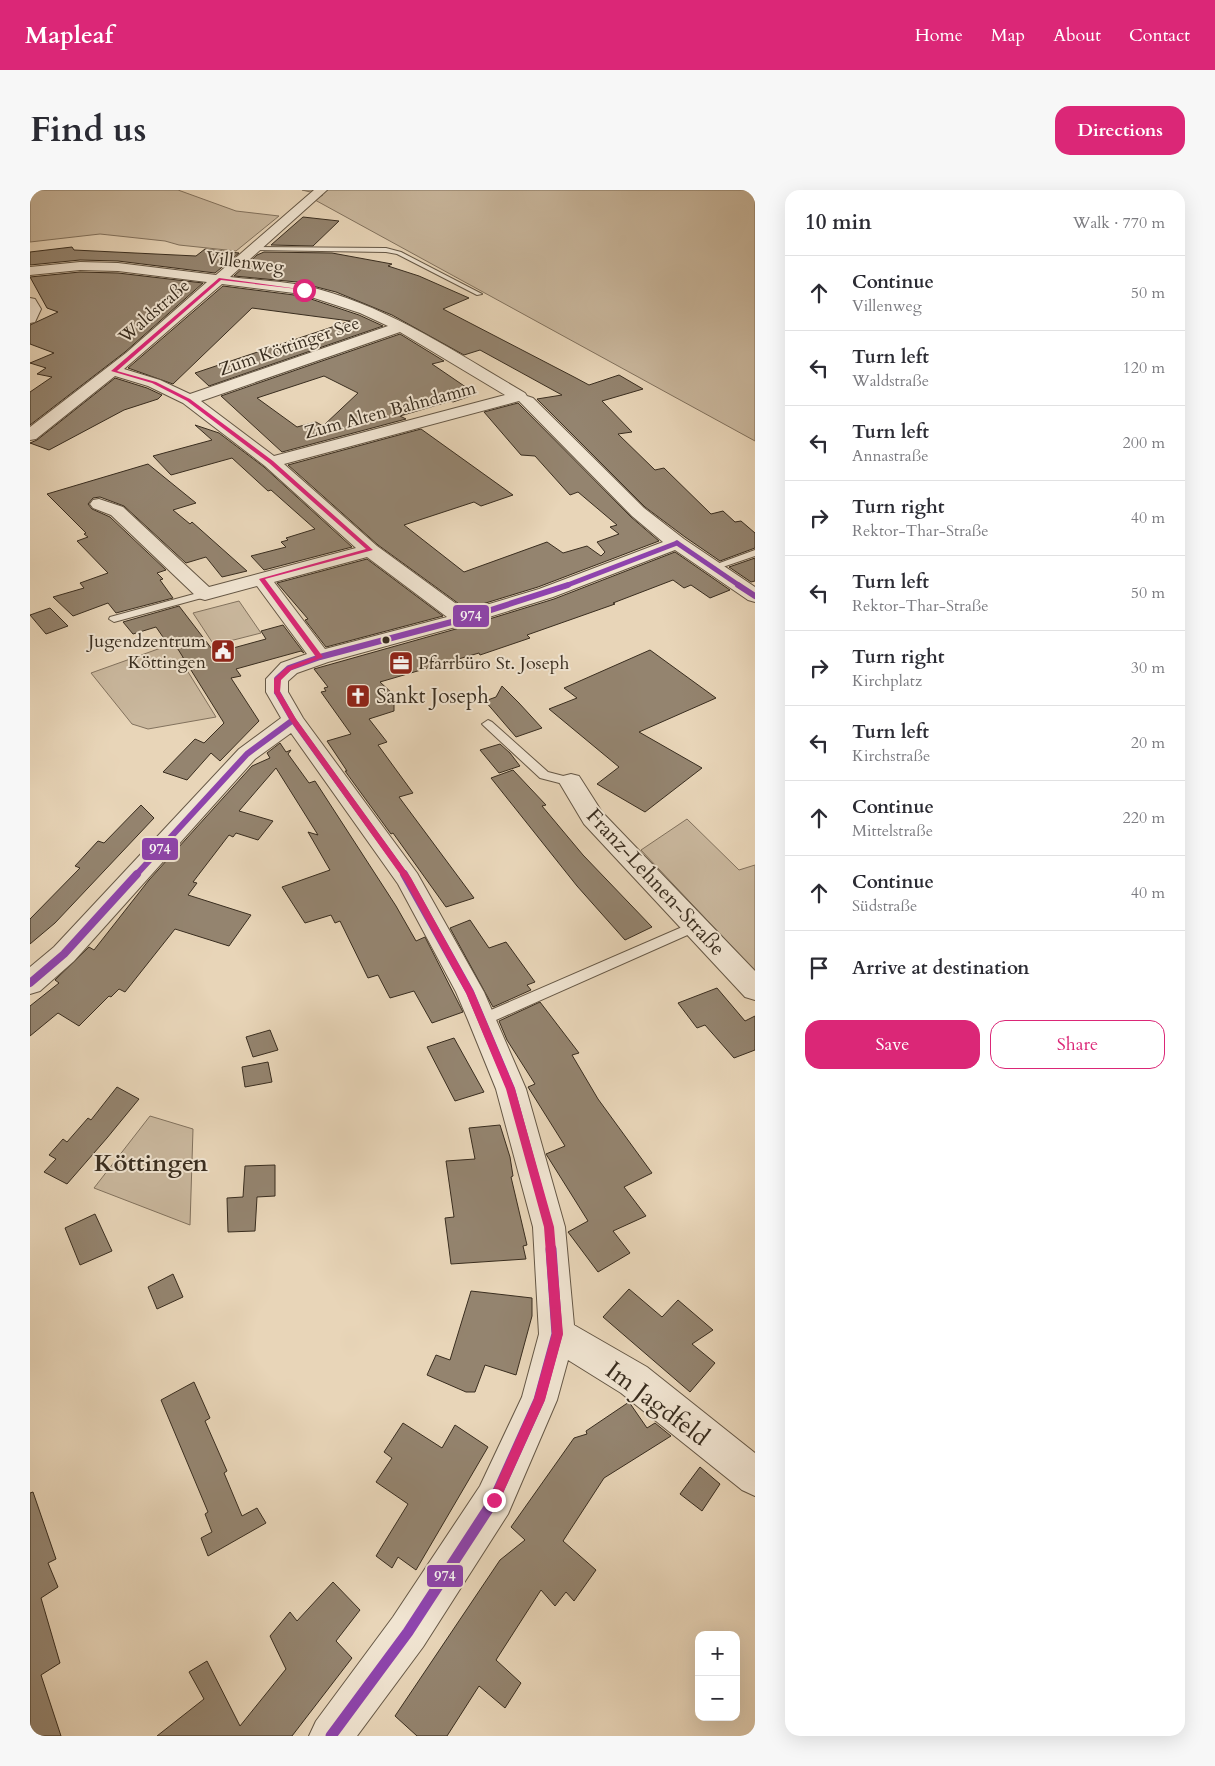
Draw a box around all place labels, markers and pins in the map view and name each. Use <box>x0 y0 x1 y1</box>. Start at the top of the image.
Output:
place label: Jugendzentrum Köttingen <box>85 629 207 675</box>
unlabelled marker <box>381 635 391 645</box>
public building icon: Jugendzentrum Köttingen <box>210 638 236 664</box>
office icon: Pfarrbüro St. Joseph <box>388 650 414 676</box>
place label: Pfarrbüro St. Joseph <box>418 651 569 676</box>
place label: Sankt Joseph <box>376 682 489 711</box>
church icon: Sankt Joseph <box>345 683 371 709</box>

